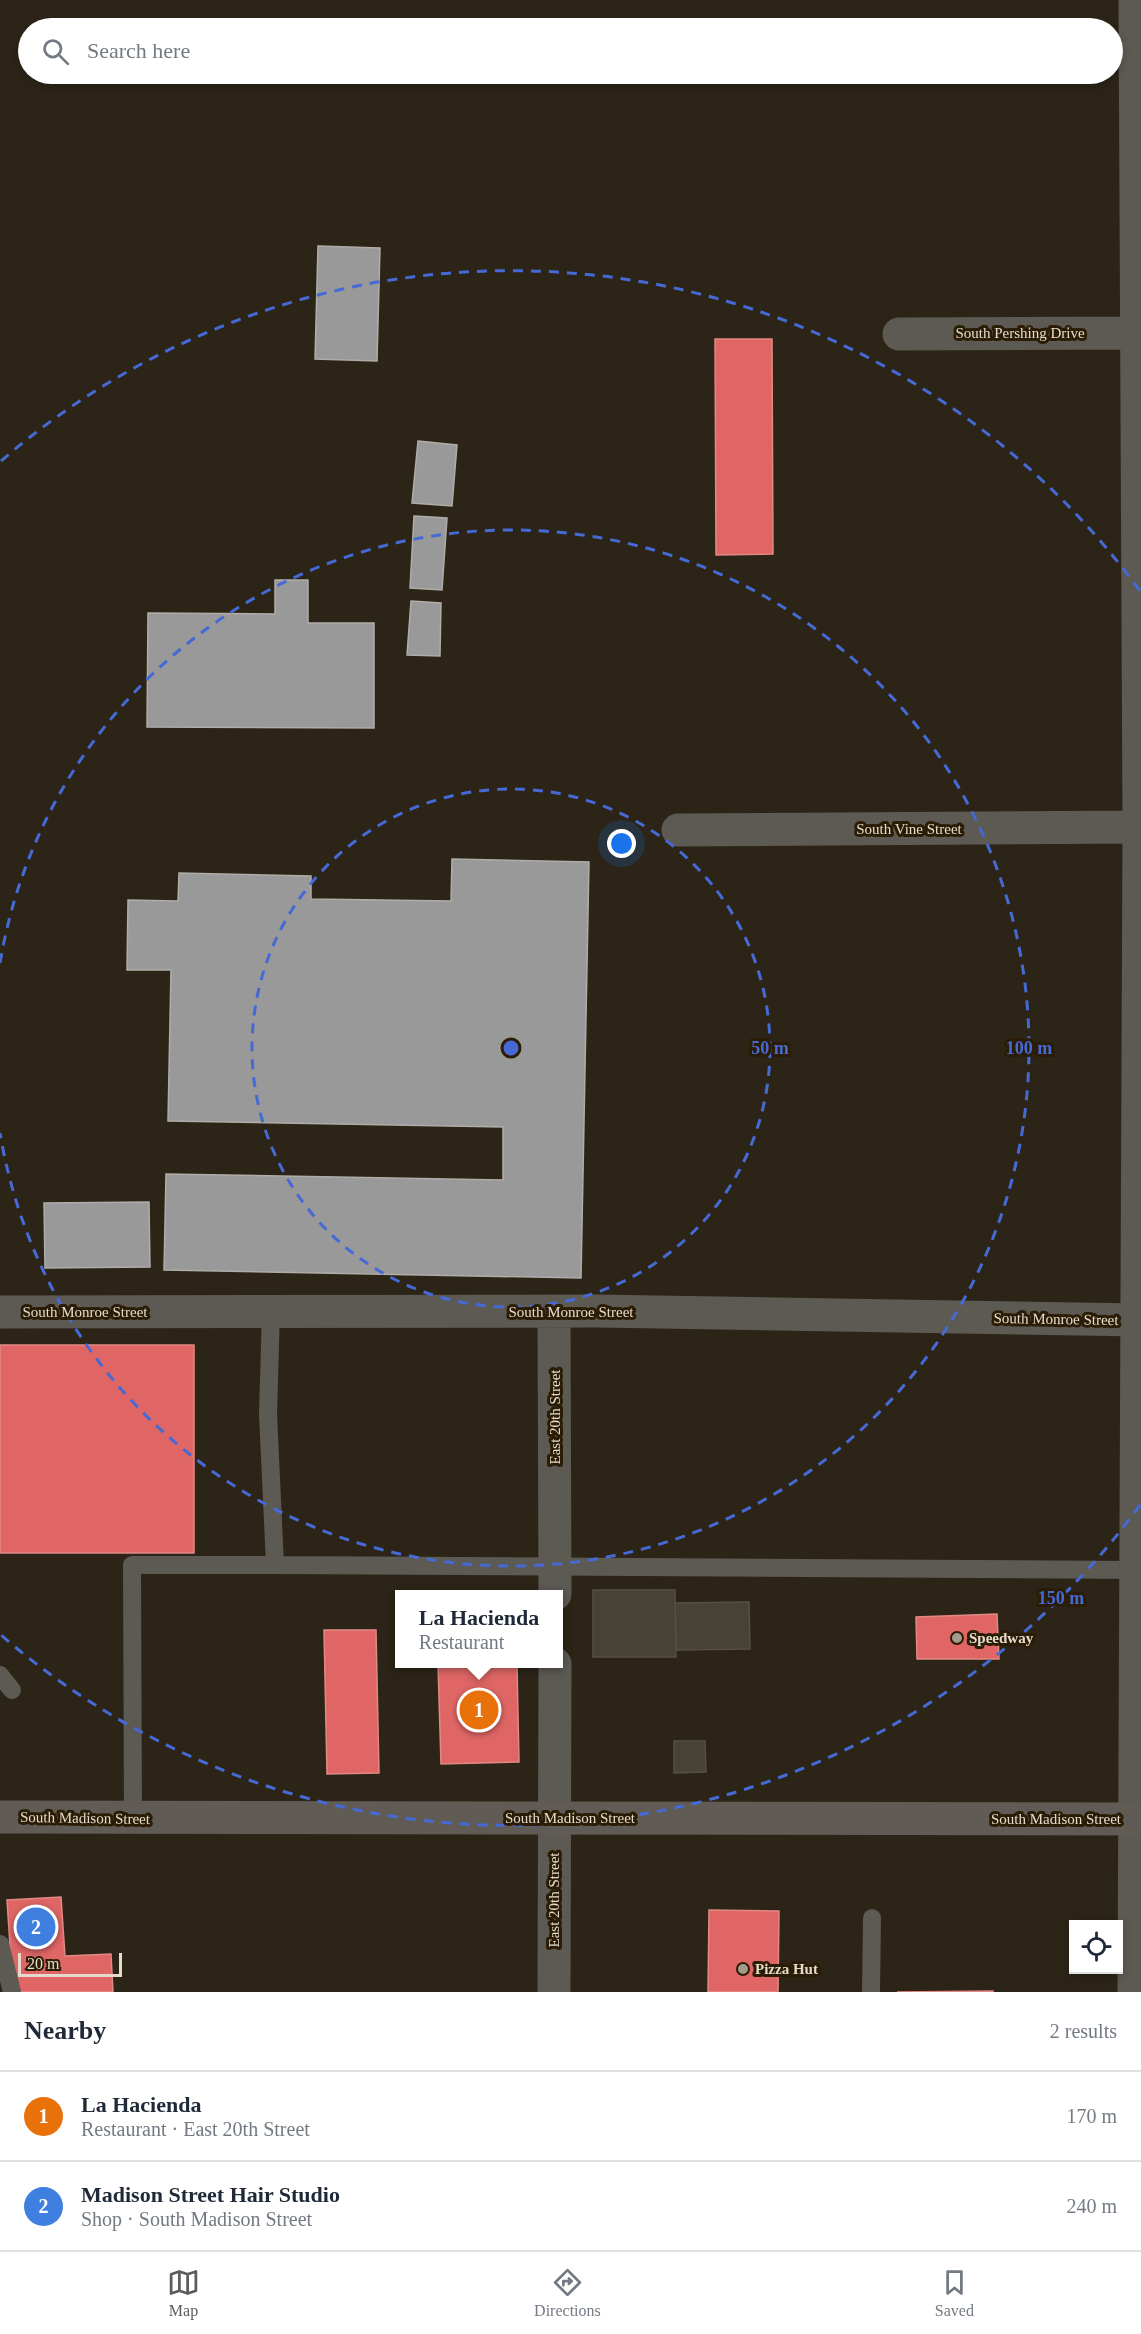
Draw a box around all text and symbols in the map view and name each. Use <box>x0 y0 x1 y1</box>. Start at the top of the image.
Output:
search box <box>18 18 1123 84</box>
icon: search <box>39 35 72 68</box>
text: Search here <box>87 38 190 63</box>
street label: South Pershing Drive <box>955 325 1085 341</box>
street label: South Vine Street <box>856 821 963 837</box>
your location <box>607 829 636 858</box>
centre of rings <box>501 1038 521 1058</box>
text: 50 m <box>751 1038 789 1058</box>
text: 100 m <box>1006 1038 1052 1058</box>
street label: South Monroe Street <box>23 1304 148 1320</box>
street label: South Monroe Street <box>509 1304 634 1320</box>
street label: South Monroe Street <box>993 1310 1119 1328</box>
street label: East 20th Street <box>547 1369 563 1464</box>
text: 150 m <box>1038 1588 1084 1608</box>
popup <box>395 1590 563 1668</box>
text: La Hacienda <box>419 1605 539 1630</box>
place label: Speedway <box>969 1630 1034 1646</box>
text: Restaurant <box>419 1631 504 1653</box>
marker: Speedway <box>950 1631 964 1645</box>
pin: 1 <box>460 1688 498 1732</box>
street label: South Madison Street <box>20 1809 151 1827</box>
street label: South Madison Street <box>505 1810 636 1826</box>
street label: South Madison Street <box>991 1811 1122 1827</box>
street label: East 20th Street <box>546 1852 562 1947</box>
pin: 2 <box>16 1904 56 1950</box>
map controls <box>1069 1920 1123 1974</box>
button: locate <box>1069 1920 1123 1974</box>
scale bar <box>18 1950 122 1978</box>
text: 20 m <box>27 1955 59 1972</box>
place label: Pizza Hut <box>755 1961 818 1977</box>
marker: Pizza Hut <box>736 1962 750 1976</box>
text: Nearby <box>24 2016 106 2045</box>
text: 2 results <box>1050 2020 1117 2042</box>
text: La Hacienda <box>81 2092 201 2117</box>
text: 1 <box>39 2105 49 2127</box>
text: 170 m <box>1066 2105 1117 2127</box>
text: Restaurant · East 20th Street <box>81 2118 310 2140</box>
text: Madison Street Hair Studio <box>81 2182 340 2207</box>
text: 2 <box>39 2195 49 2217</box>
text: 240 m <box>1066 2195 1117 2217</box>
text: Shop · South Madison Street <box>81 2208 312 2230</box>
tab: Map <box>167 2266 200 2320</box>
tab: Directions <box>534 2266 601 2320</box>
tab: Saved <box>935 2266 974 2320</box>

